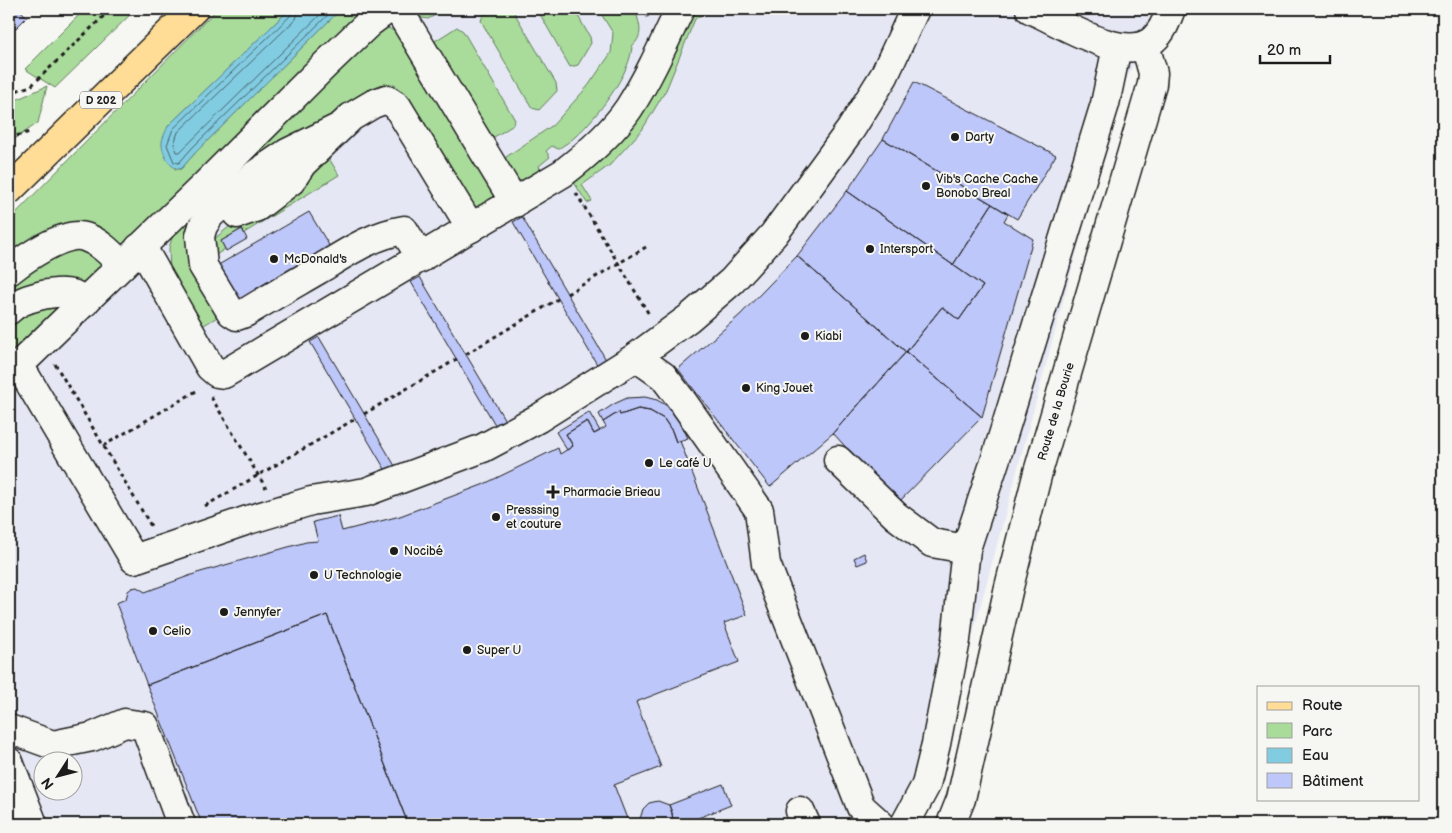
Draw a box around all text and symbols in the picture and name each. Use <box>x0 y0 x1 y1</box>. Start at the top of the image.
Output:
scale bar <box>1260 32 1330 64</box>
text: 20 m <box>1267 41 1301 60</box>
road number: D 202 <box>80 92 122 108</box>
place label: Darty <box>965 130 995 145</box>
marker: Darty <box>949 131 961 143</box>
place label: Vib's Cache Cache Bonobo Breal <box>936 172 1038 201</box>
marker: Vib's Cache Cache Bonobo Breal <box>920 180 932 192</box>
place label: Intersport <box>880 242 933 257</box>
marker: Intersport <box>864 243 876 255</box>
place label: McDonald's <box>284 252 347 267</box>
marker: McDonald's <box>268 253 280 265</box>
place label: Kiabi <box>815 329 842 344</box>
marker: Kiabi <box>799 330 811 342</box>
street label: Route de la Bourie <box>1035 361 1078 462</box>
place label: King Jouet <box>756 381 813 396</box>
marker: King Jouet <box>740 382 752 394</box>
place label: Le café U <box>659 456 712 471</box>
marker: Le café U <box>643 457 655 469</box>
place label: Pharmacie Brieau <box>563 485 661 500</box>
marker: Pharmacie Brieau <box>547 486 559 498</box>
place label: Presssing et couture <box>506 503 561 532</box>
marker: Presssing et couture <box>490 511 502 523</box>
place label: Nocibé <box>404 544 443 559</box>
marker: Nocibé <box>388 545 400 557</box>
place label: U Technologie <box>324 568 402 583</box>
marker: U Technologie <box>308 569 320 581</box>
place label: Jennyfer <box>234 605 281 620</box>
marker: Jennyfer <box>218 606 230 618</box>
place label: Celio <box>163 624 191 639</box>
marker: Celio <box>147 625 159 637</box>
place label: Super U <box>477 643 521 658</box>
marker: Super U <box>461 644 473 656</box>
legend <box>1257 686 1420 800</box>
text: Route <box>1302 696 1343 715</box>
text: Parc <box>1302 722 1332 741</box>
text: Eau <box>1302 746 1329 765</box>
north arrow <box>32 750 82 800</box>
text: Bâtiment <box>1302 772 1364 791</box>
text: N <box>38 774 58 793</box>

